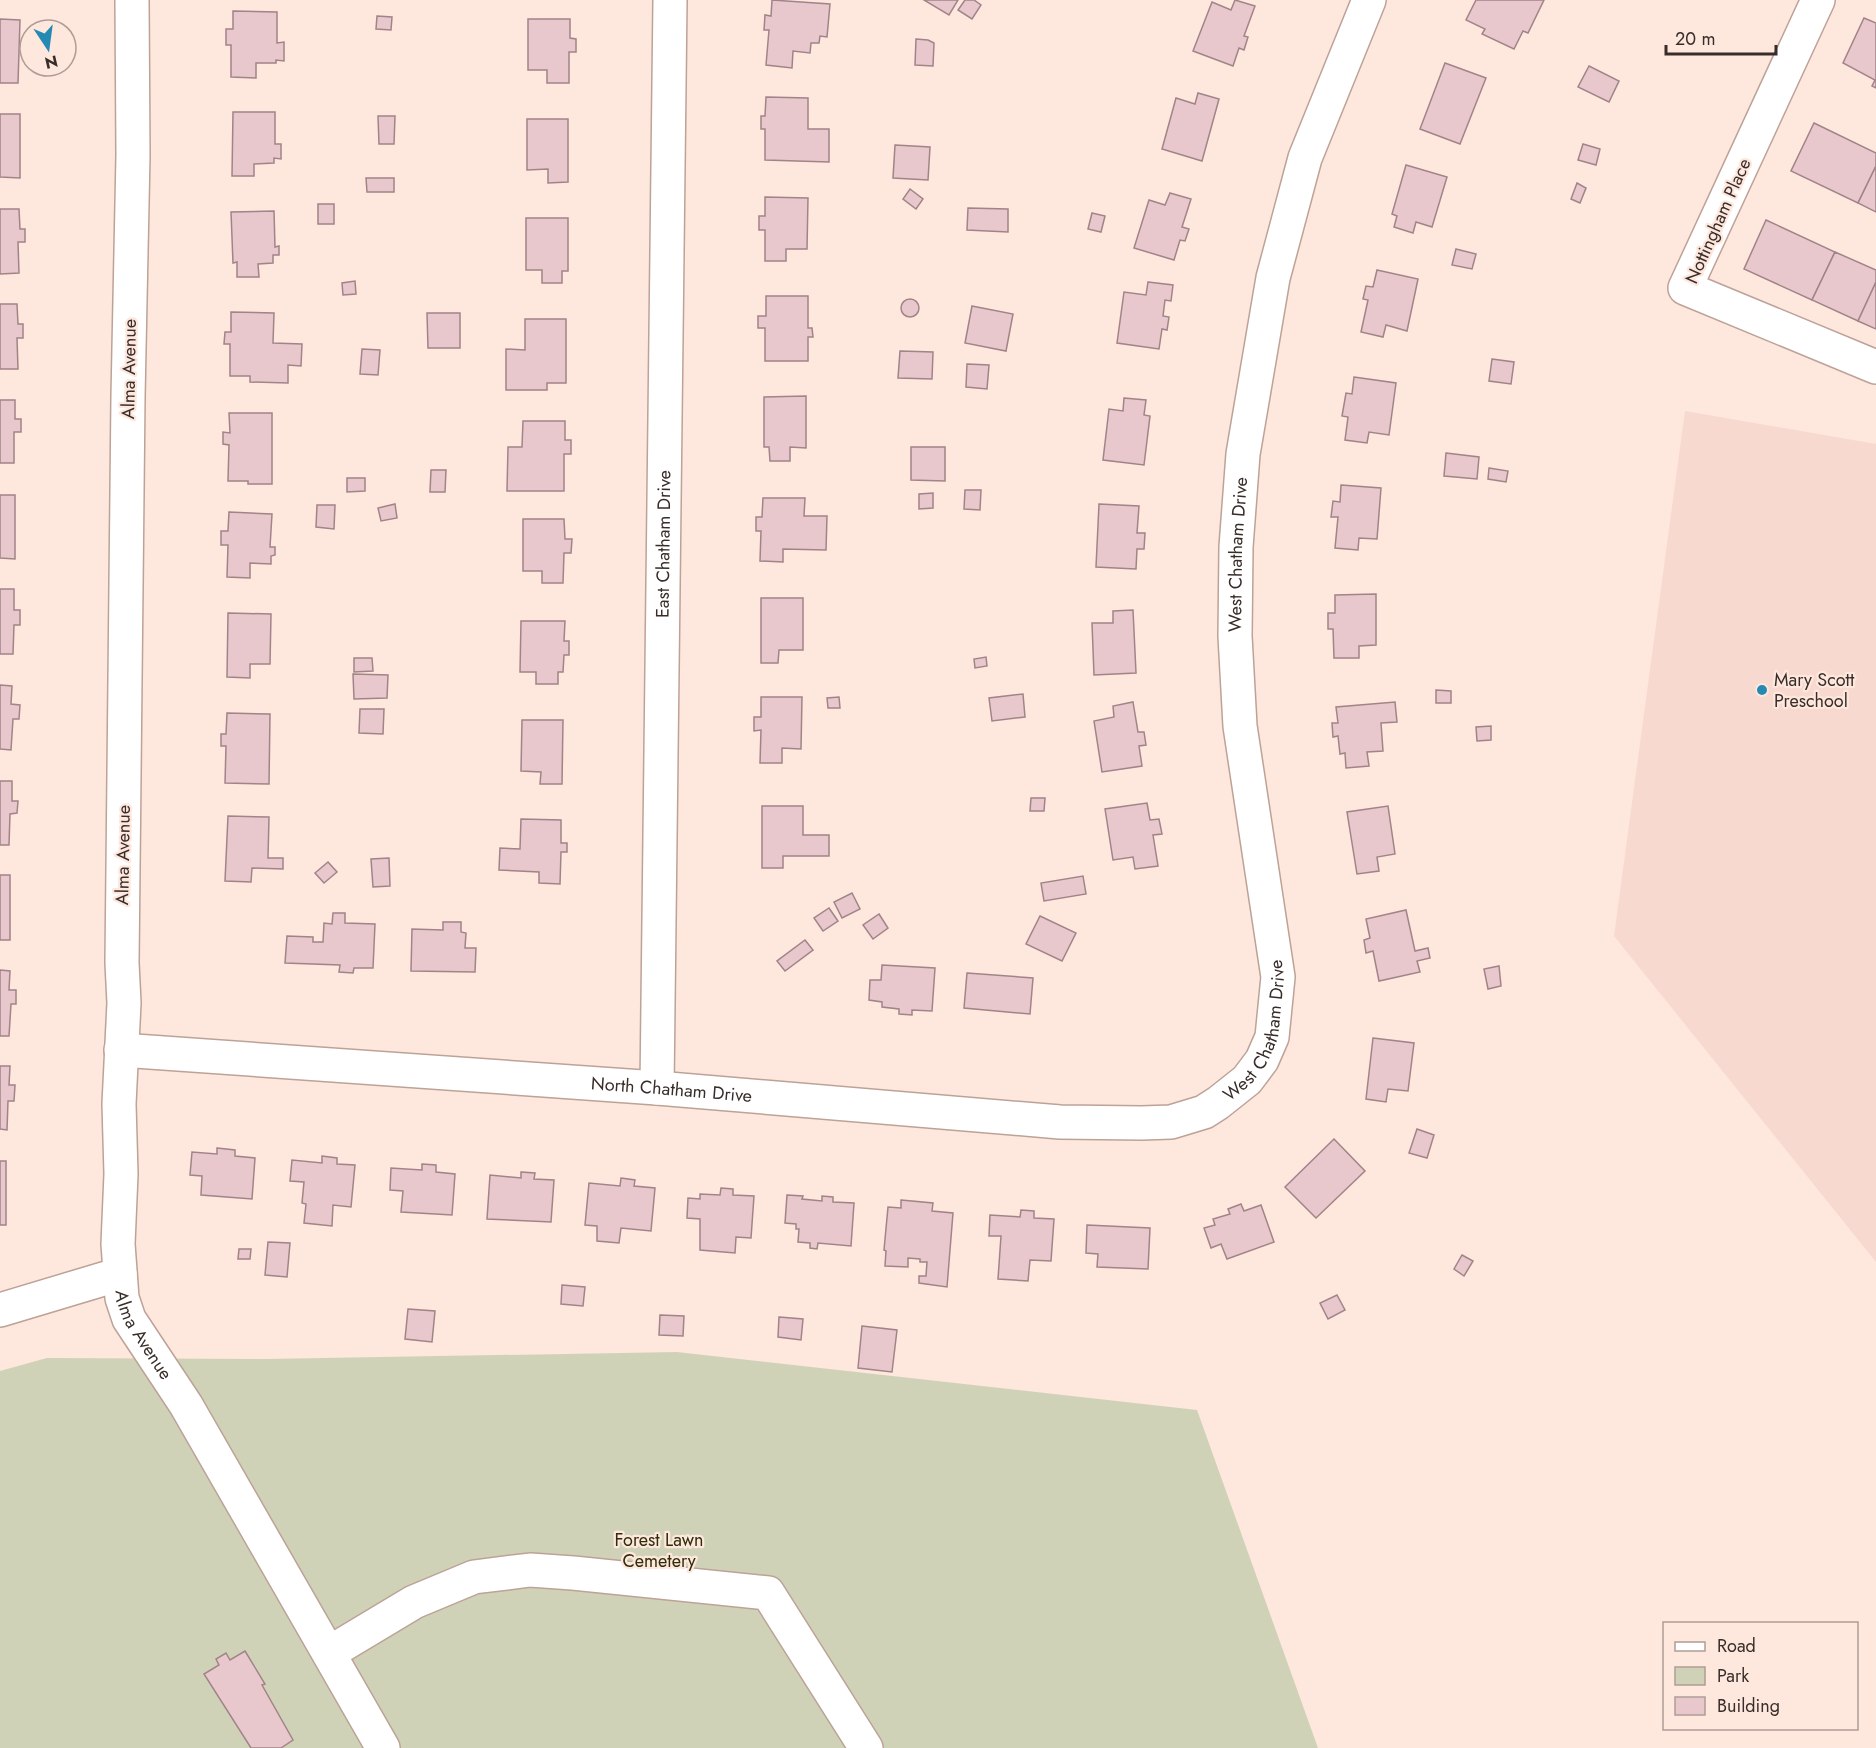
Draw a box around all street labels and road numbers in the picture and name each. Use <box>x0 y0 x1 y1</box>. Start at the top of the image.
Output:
street label: Nottingham Place <box>1679 154 1757 288</box>
street label: Alma Avenue <box>115 319 143 419</box>
street label: East Chatham Drive <box>650 470 677 618</box>
street label: West Chatham Drive <box>1222 476 1254 632</box>
street label: Alma Avenue <box>109 805 137 905</box>
street label: West Chatham Drive <box>1217 958 1291 1107</box>
street label: North Chatham Drive <box>590 1070 753 1109</box>
street label: Alma Avenue <box>108 1289 179 1385</box>

